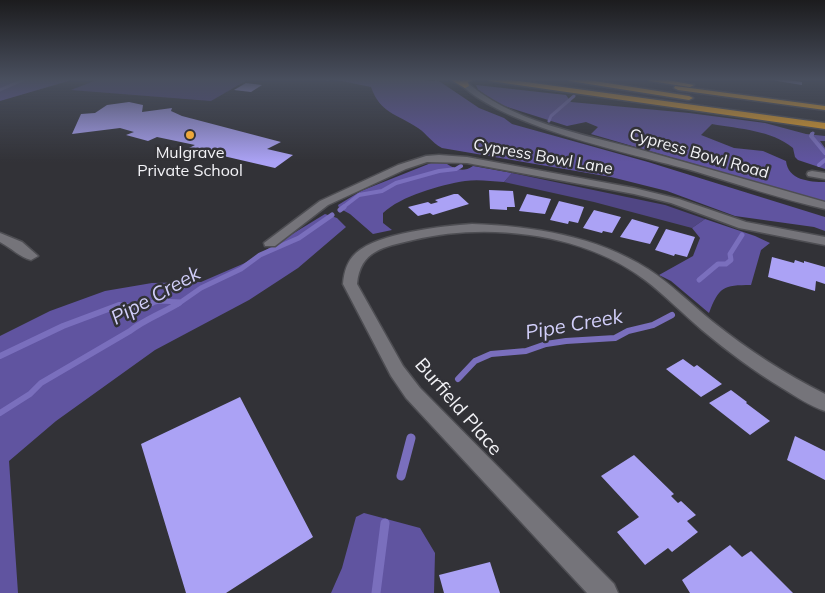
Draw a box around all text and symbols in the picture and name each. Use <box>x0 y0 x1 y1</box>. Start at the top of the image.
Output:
street label: Cypress Bowl Road <box>627 125 771 183</box>
marker: Mulgrave Private School <box>184 129 196 141</box>
street label: Cypress Bowl Lane <box>472 135 614 179</box>
place label: Mulgrave Private School <box>137 143 243 181</box>
water label: Pipe Creek <box>107 262 205 330</box>
water label: Pipe Creek <box>523 305 625 345</box>
street label: Burfield Place <box>410 354 506 460</box>

